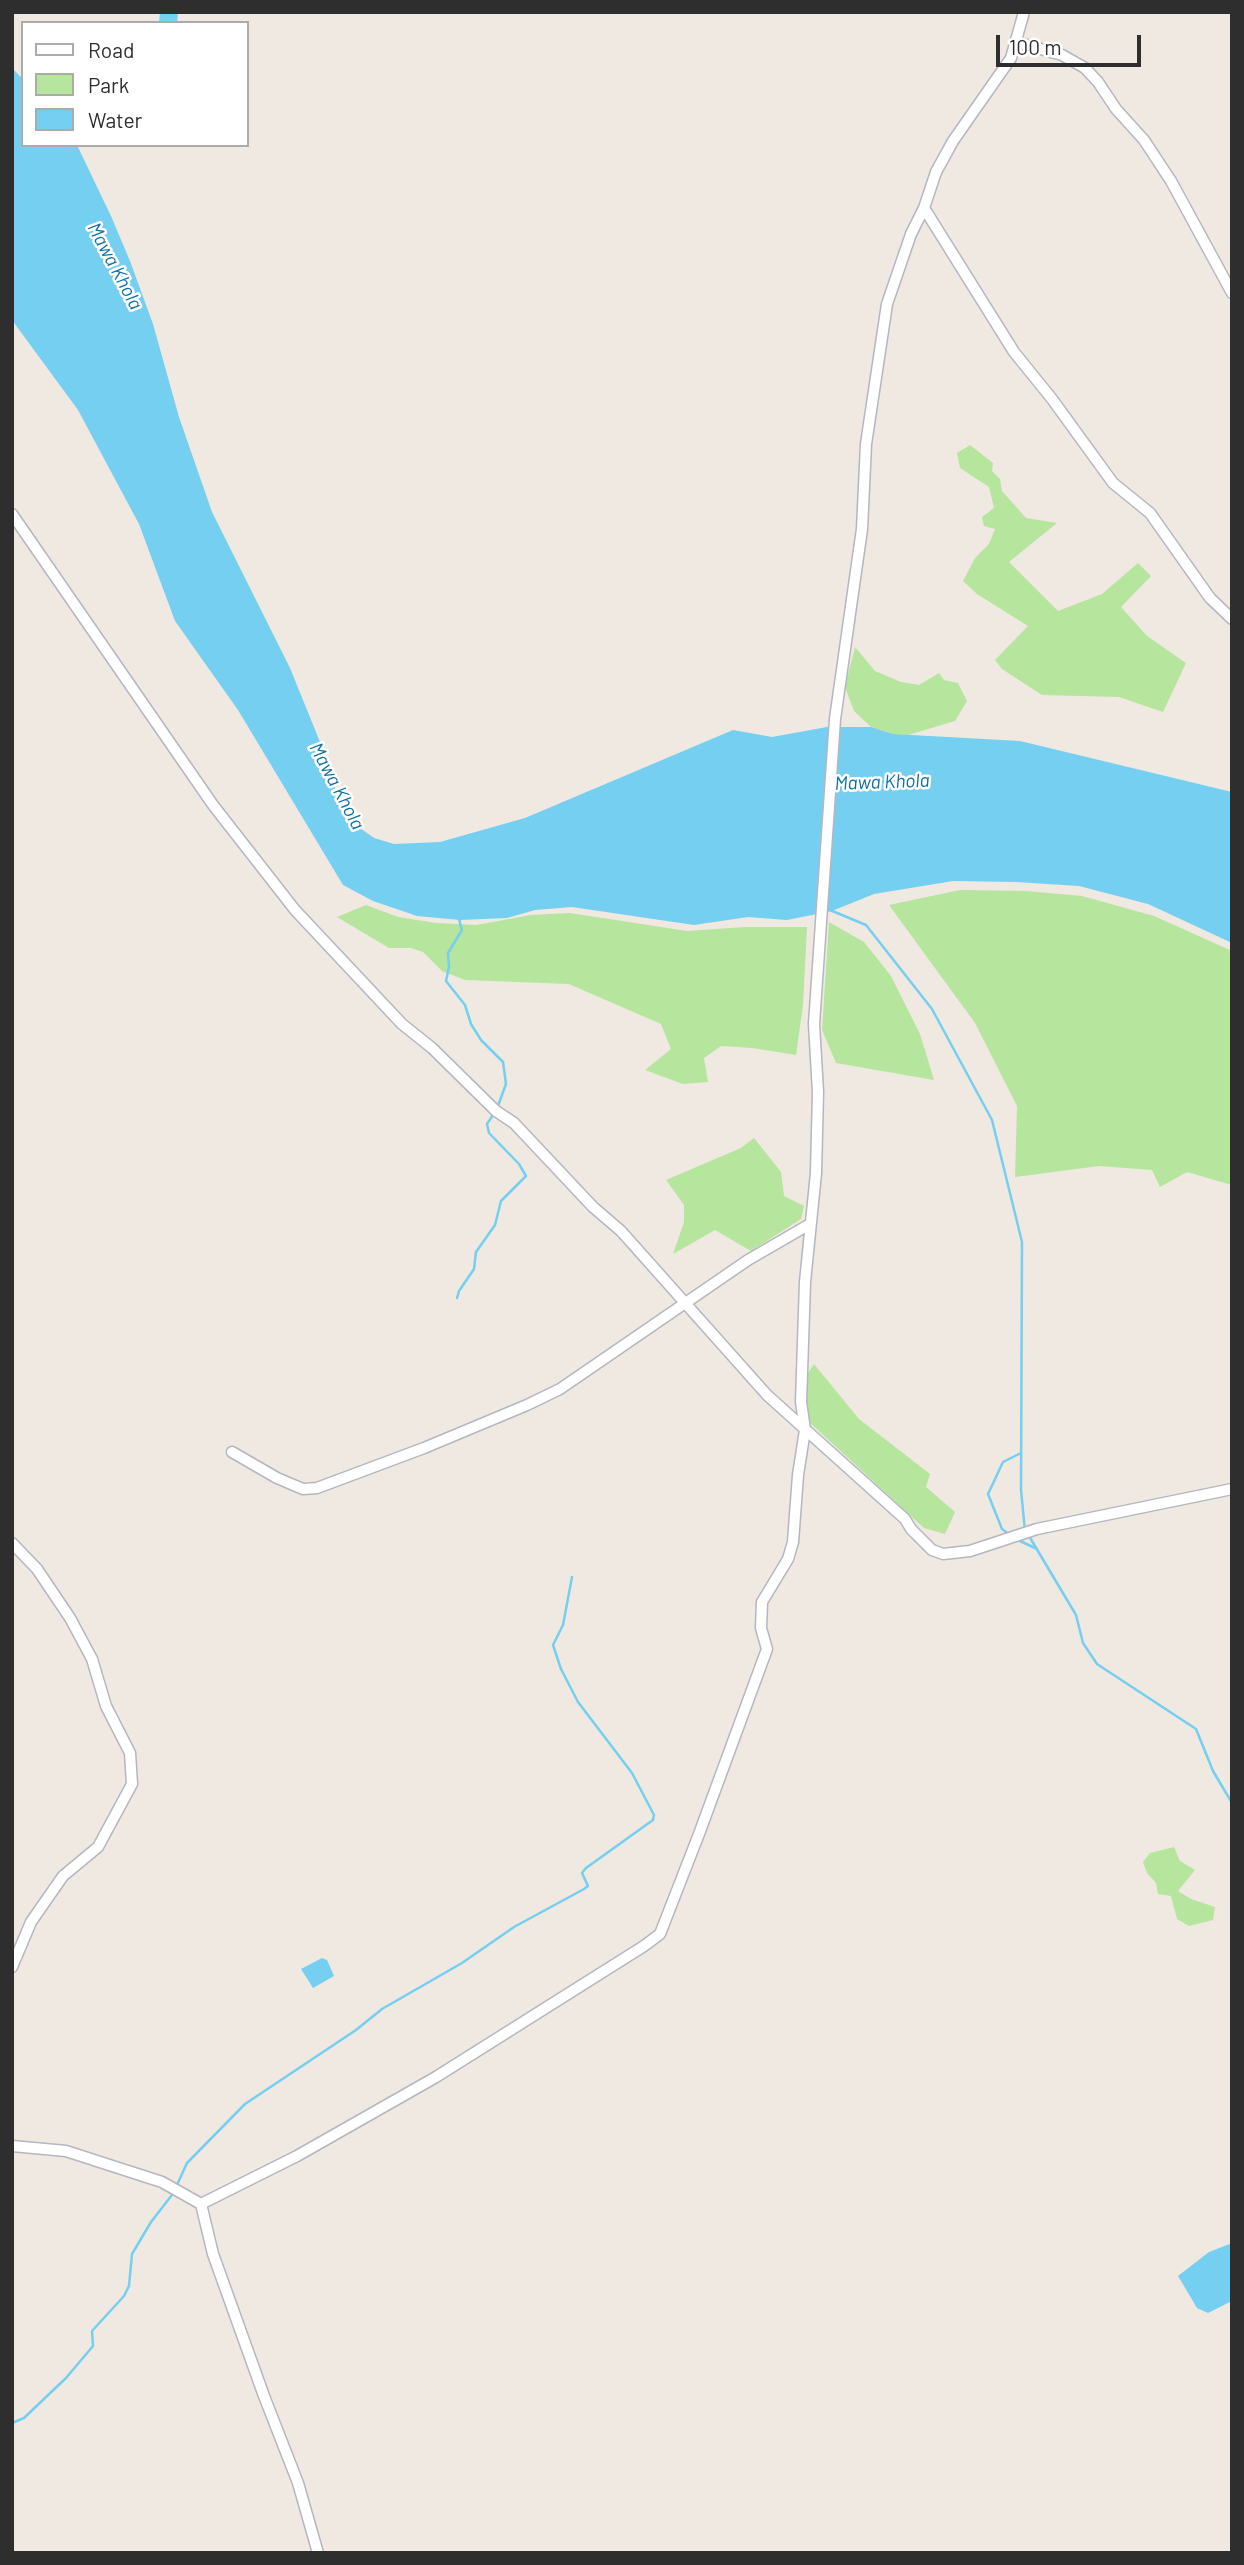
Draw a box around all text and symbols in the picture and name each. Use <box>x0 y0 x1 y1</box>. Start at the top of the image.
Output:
legend <box>21 21 248 147</box>
scale bar <box>999 21 1144 65</box>
text: 100 m <box>1009 34 1062 59</box>
text: Road <box>88 37 134 62</box>
text: Park <box>88 72 129 97</box>
text: Water <box>88 107 142 132</box>
water label: Mawa Khola <box>83 219 147 313</box>
water label: Mawa Khola <box>305 739 369 833</box>
water label: Mawa Khola <box>834 769 930 795</box>

